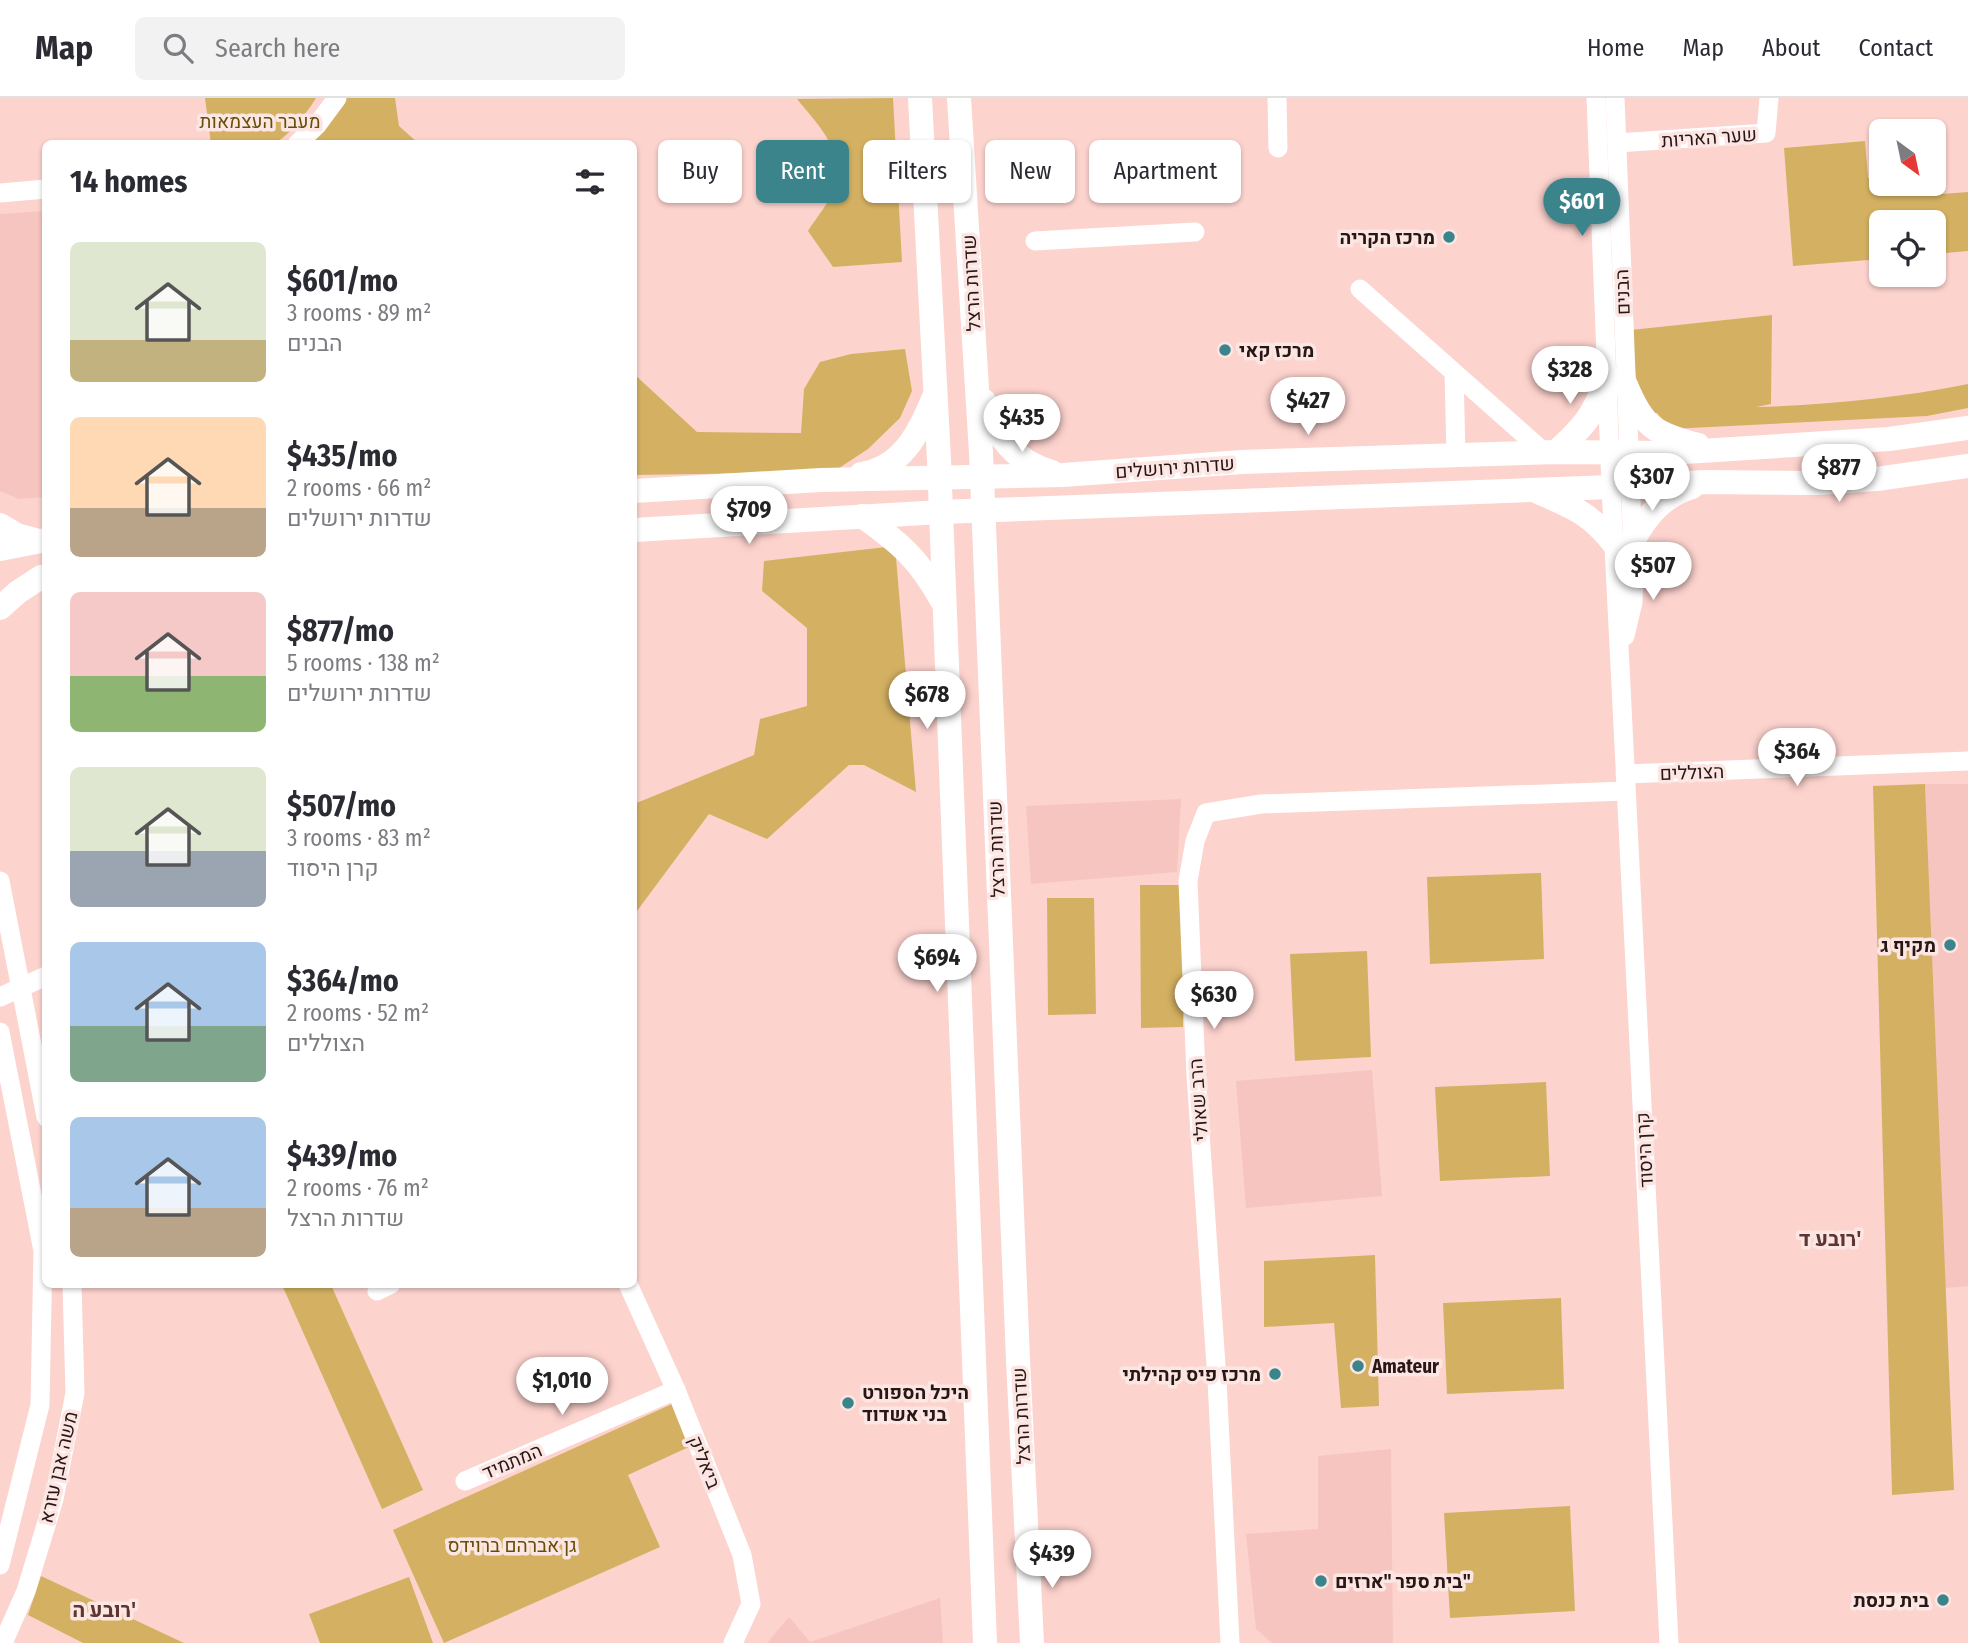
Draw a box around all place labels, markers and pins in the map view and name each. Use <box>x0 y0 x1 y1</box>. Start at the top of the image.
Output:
pin: $601 <box>1541 178 1623 238</box>
place label: מרכז הקריה <box>1339 226 1435 249</box>
marker: מרכז הקריה <box>1441 229 1457 245</box>
place label: מרכז קאי <box>1239 339 1314 362</box>
marker: מרכז קאי <box>1217 342 1233 358</box>
pin: $328 <box>1529 346 1611 406</box>
pin: $427 <box>1267 378 1349 437</box>
pin: $435 <box>981 394 1063 454</box>
pin: $877 <box>1798 444 1880 504</box>
pin: $307 <box>1611 454 1693 513</box>
pin: $709 <box>708 486 790 546</box>
pin: $507 <box>1612 542 1694 602</box>
pin: $678 <box>886 672 968 731</box>
pin: $364 <box>1756 728 1838 788</box>
pin: $694 <box>896 934 978 994</box>
place label: מקיף ג <box>1880 934 1936 957</box>
marker: מקיף ג <box>1942 937 1958 953</box>
pin: $630 <box>1173 972 1255 1031</box>
place label: Amateur <box>1371 1355 1440 1378</box>
pin: $1,010 <box>505 1358 619 1417</box>
marker: Amateur <box>1350 1358 1366 1374</box>
place label: מרכז פיס קהילתי <box>1122 1363 1261 1386</box>
marker: מרכז פיס קהילתי <box>1267 1366 1283 1382</box>
place label: היכל הספורט בני אשדוד <box>862 1381 969 1426</box>
marker: היכל הספורט בני אשדוד <box>840 1395 856 1411</box>
pin: $439 <box>1011 1530 1093 1590</box>
place label: בית ספר "ארזים" <box>1335 1570 1471 1593</box>
marker: בית ספר "ארזים" <box>1313 1573 1329 1589</box>
place label: בית כנסת <box>1854 1589 1930 1612</box>
marker: בית כנסת <box>1935 1592 1951 1608</box>

